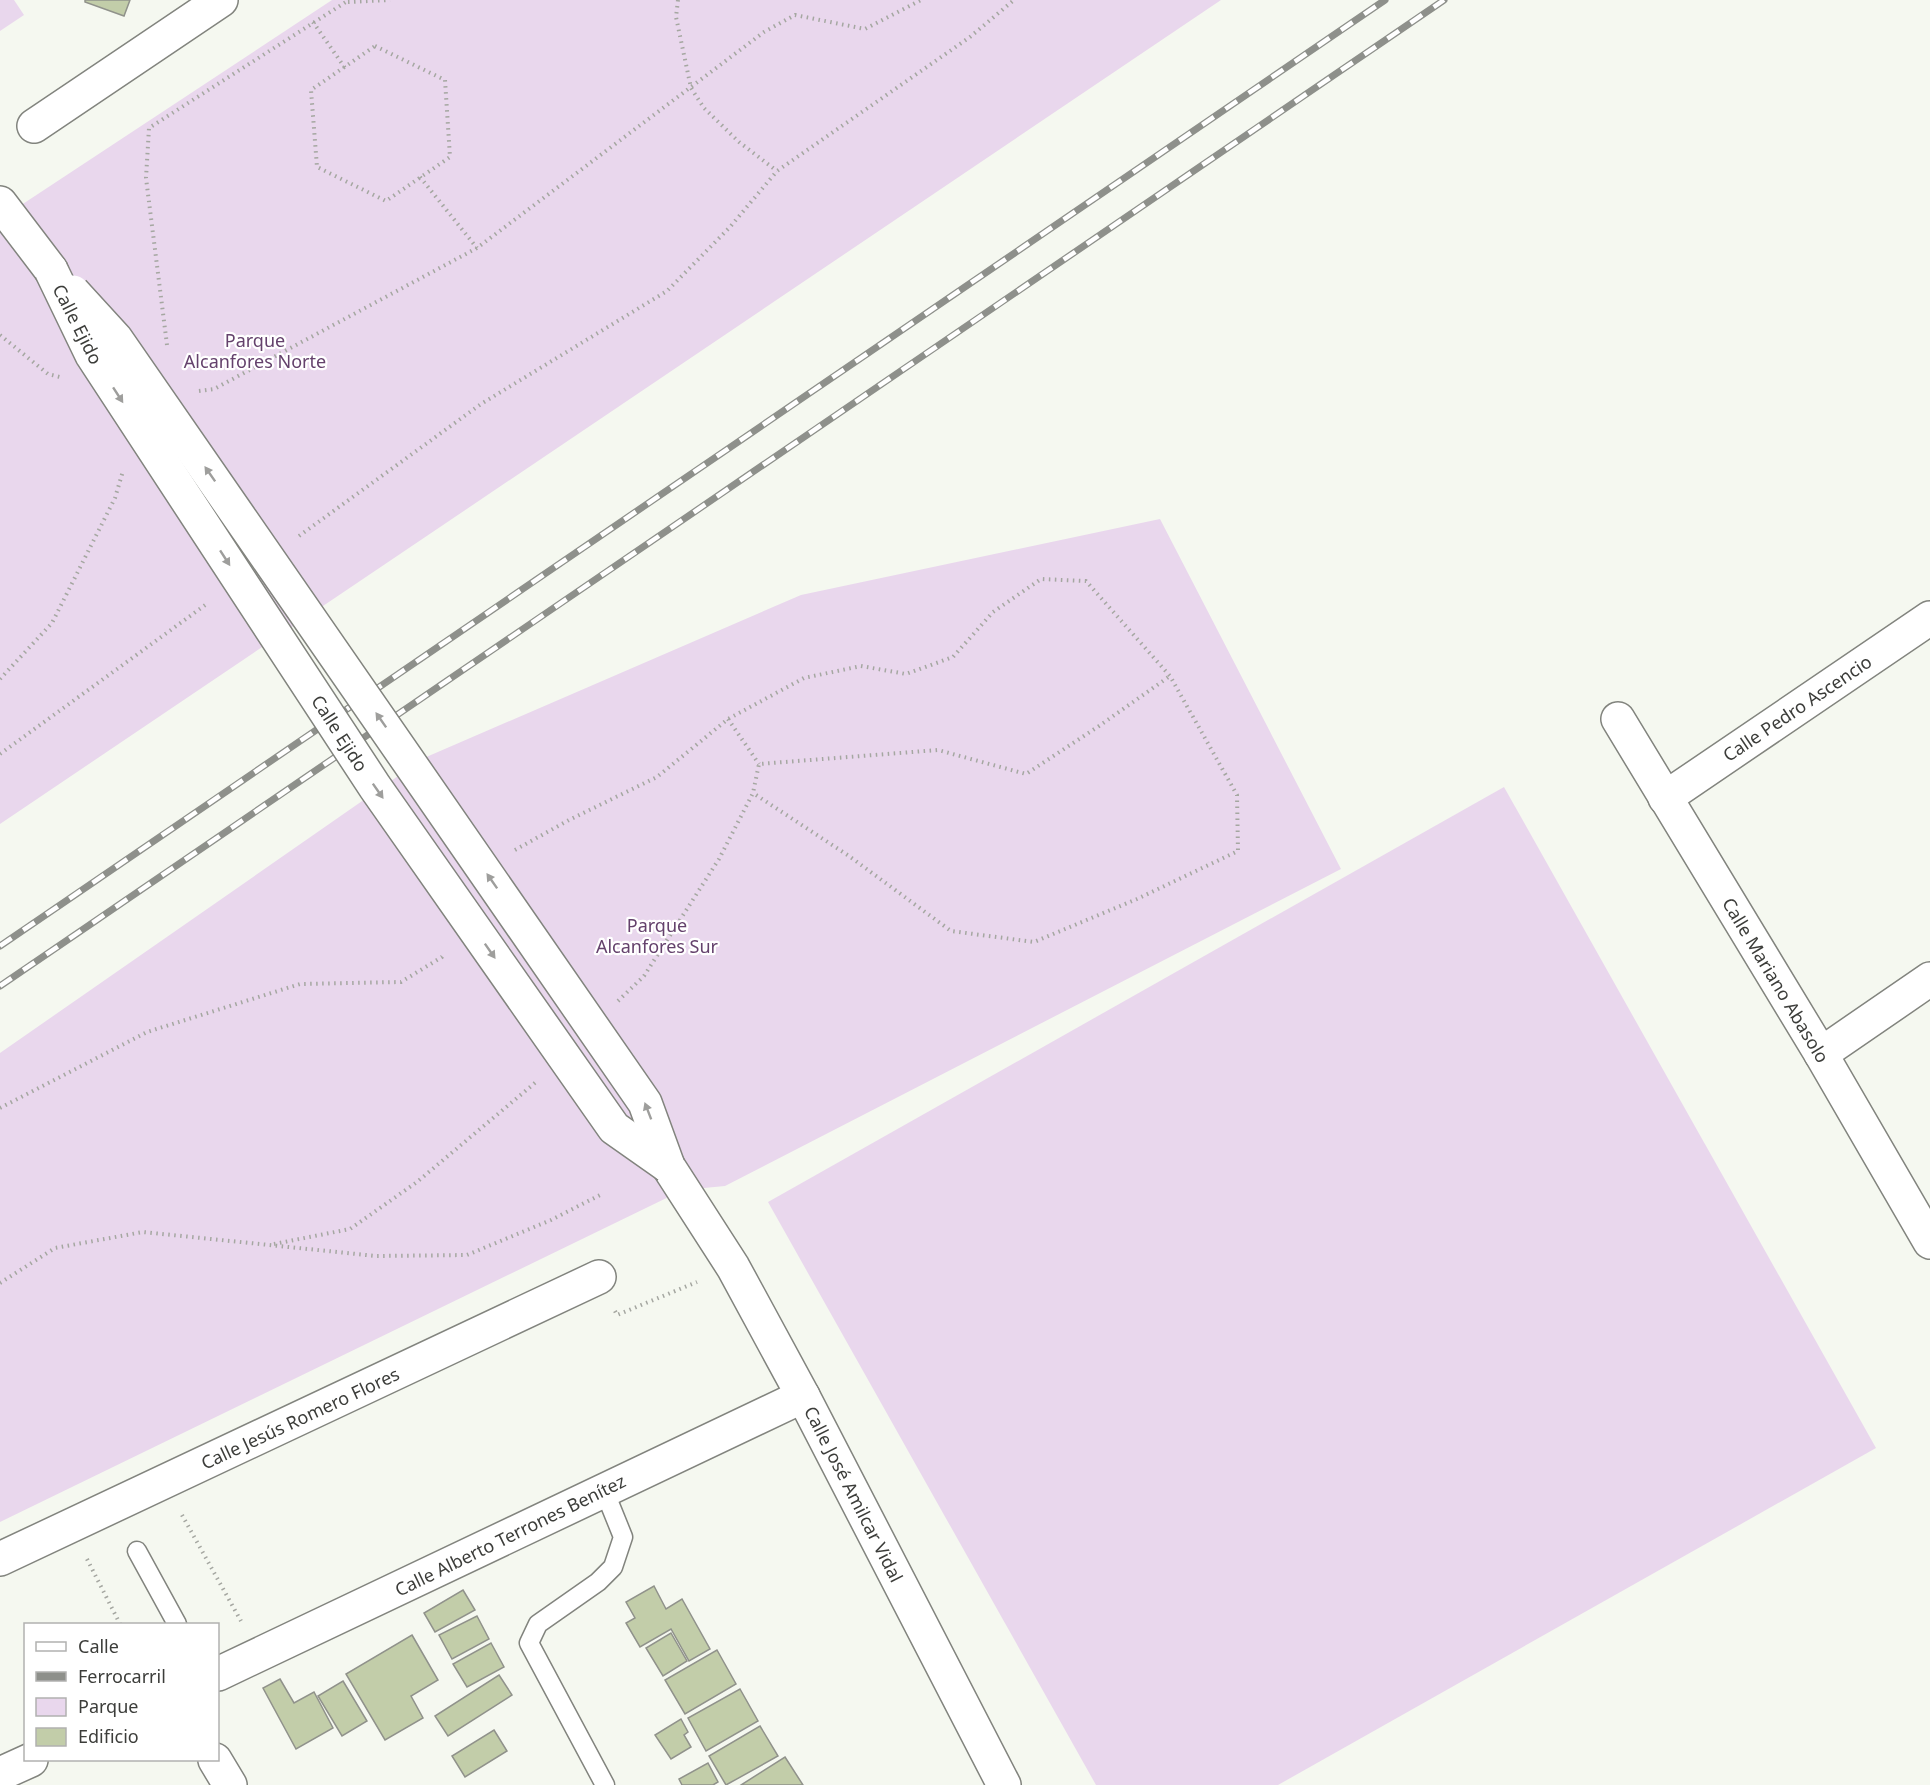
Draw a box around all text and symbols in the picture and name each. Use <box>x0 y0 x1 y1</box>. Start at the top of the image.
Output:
street label: Calle Ejido <box>48 280 108 368</box>
park label: Parque Alcanfores Norte <box>184 328 326 373</box>
one-way arrow <box>112 387 123 403</box>
one-way arrow <box>204 466 216 482</box>
one-way arrow <box>219 550 230 566</box>
street label: Calle Pedro Ascencio <box>1718 649 1876 767</box>
street label: Calle Ejido <box>306 690 374 776</box>
one-way arrow <box>375 713 387 729</box>
one-way arrow <box>372 783 384 799</box>
one-way arrow <box>486 873 498 889</box>
street label: Calle Mariano Abasolo <box>1717 893 1835 1067</box>
park label: Parque Alcanfores Sur <box>596 913 719 958</box>
one-way arrow <box>484 943 496 959</box>
one-way arrow <box>643 1102 652 1120</box>
street label: Calle Jesús Romero Flores <box>197 1361 403 1475</box>
street label: Calle José Amilcar Vidal <box>799 1402 909 1586</box>
street label: Calle Alberto Terrones Benítez <box>391 1469 629 1601</box>
legend <box>24 1623 219 1761</box>
text: Calle <box>78 1634 119 1658</box>
text: Ferrocarril <box>78 1664 166 1688</box>
text: Parque <box>78 1694 138 1718</box>
text: Edificio <box>78 1724 139 1748</box>

